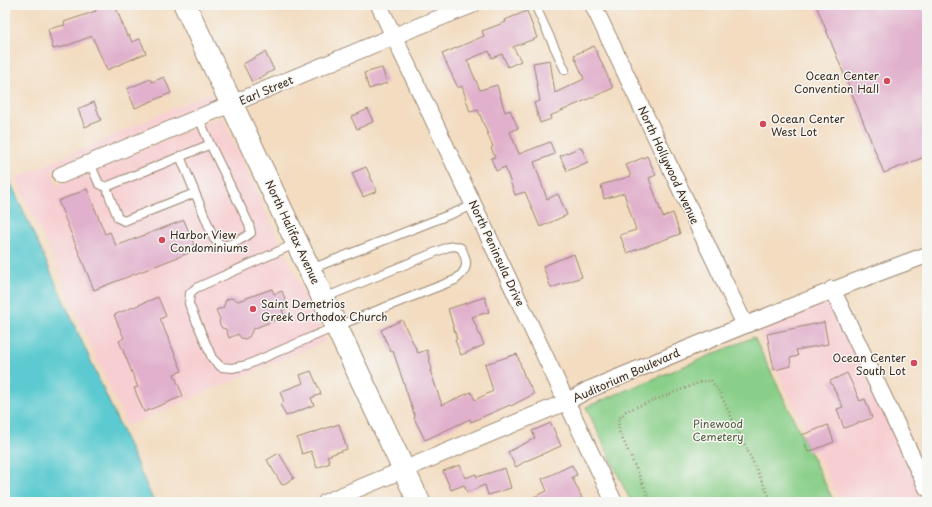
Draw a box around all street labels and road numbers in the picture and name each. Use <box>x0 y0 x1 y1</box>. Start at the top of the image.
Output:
street label: Earl Street <box>236 71 296 109</box>
street label: North Hollywood Avenue <box>634 103 704 227</box>
street label: North Halifax Avenue <box>261 177 325 287</box>
street label: North Peninsula Drive <box>465 197 529 309</box>
street label: Auditorium Boulevard <box>570 344 682 406</box>

